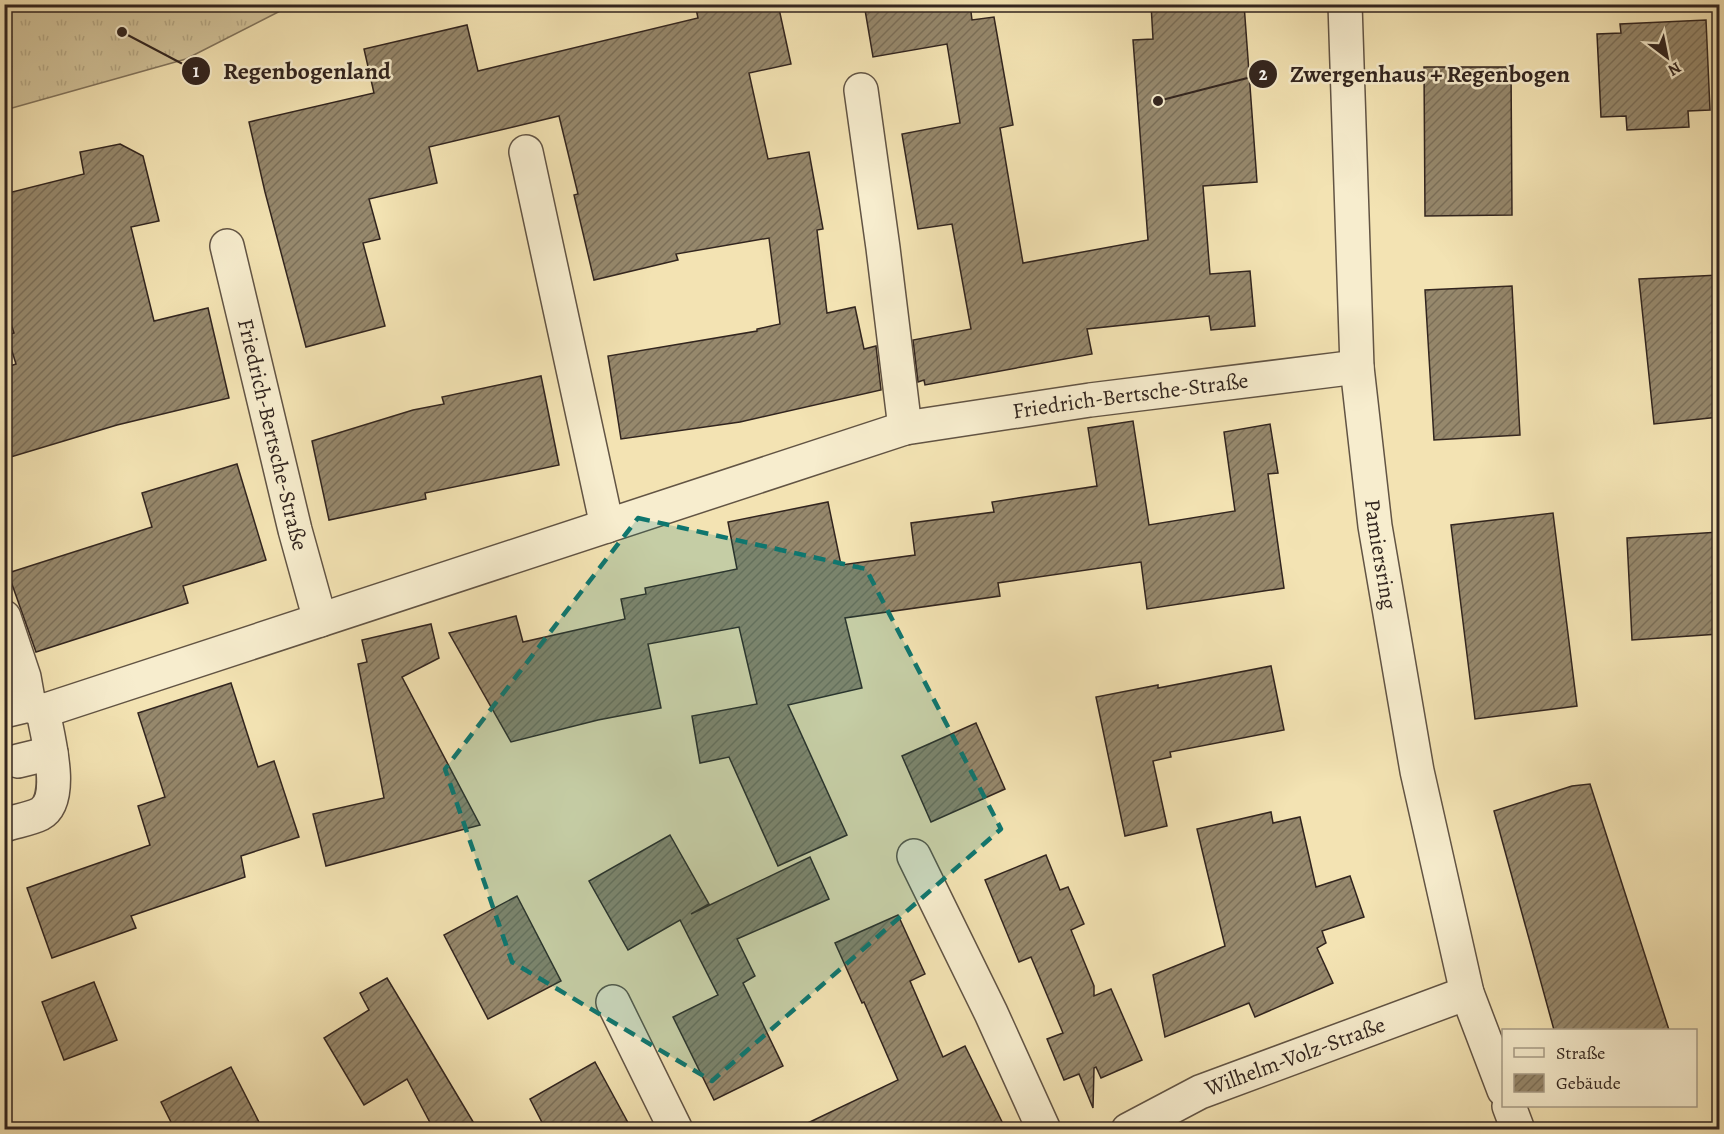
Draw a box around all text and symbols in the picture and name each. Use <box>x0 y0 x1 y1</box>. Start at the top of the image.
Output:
north arrow <box>1637 27 1697 87</box>
callout: Regenbogenland <box>181 50 403 92</box>
callout: Zwergenhaus + Regenbogen <box>1248 53 1582 95</box>
text: Regenbogenland <box>223 55 391 87</box>
text: N <box>1663 56 1685 81</box>
text: Zwergenhaus + Regenbogen <box>1290 58 1571 90</box>
text: 1 <box>193 59 200 83</box>
text: 2 <box>1259 62 1268 86</box>
street label: Friedrich-Bertsche-Straße <box>230 316 315 554</box>
street label: Friedrich-Bertsche-Straße <box>1011 366 1250 427</box>
street label: Pamiersring <box>1357 498 1404 612</box>
street label: Wilhelm-Volz-Straße <box>1200 1010 1390 1104</box>
legend <box>1502 1029 1697 1107</box>
text: Straße <box>1556 1041 1605 1065</box>
text: Gebäude <box>1556 1071 1621 1095</box>

